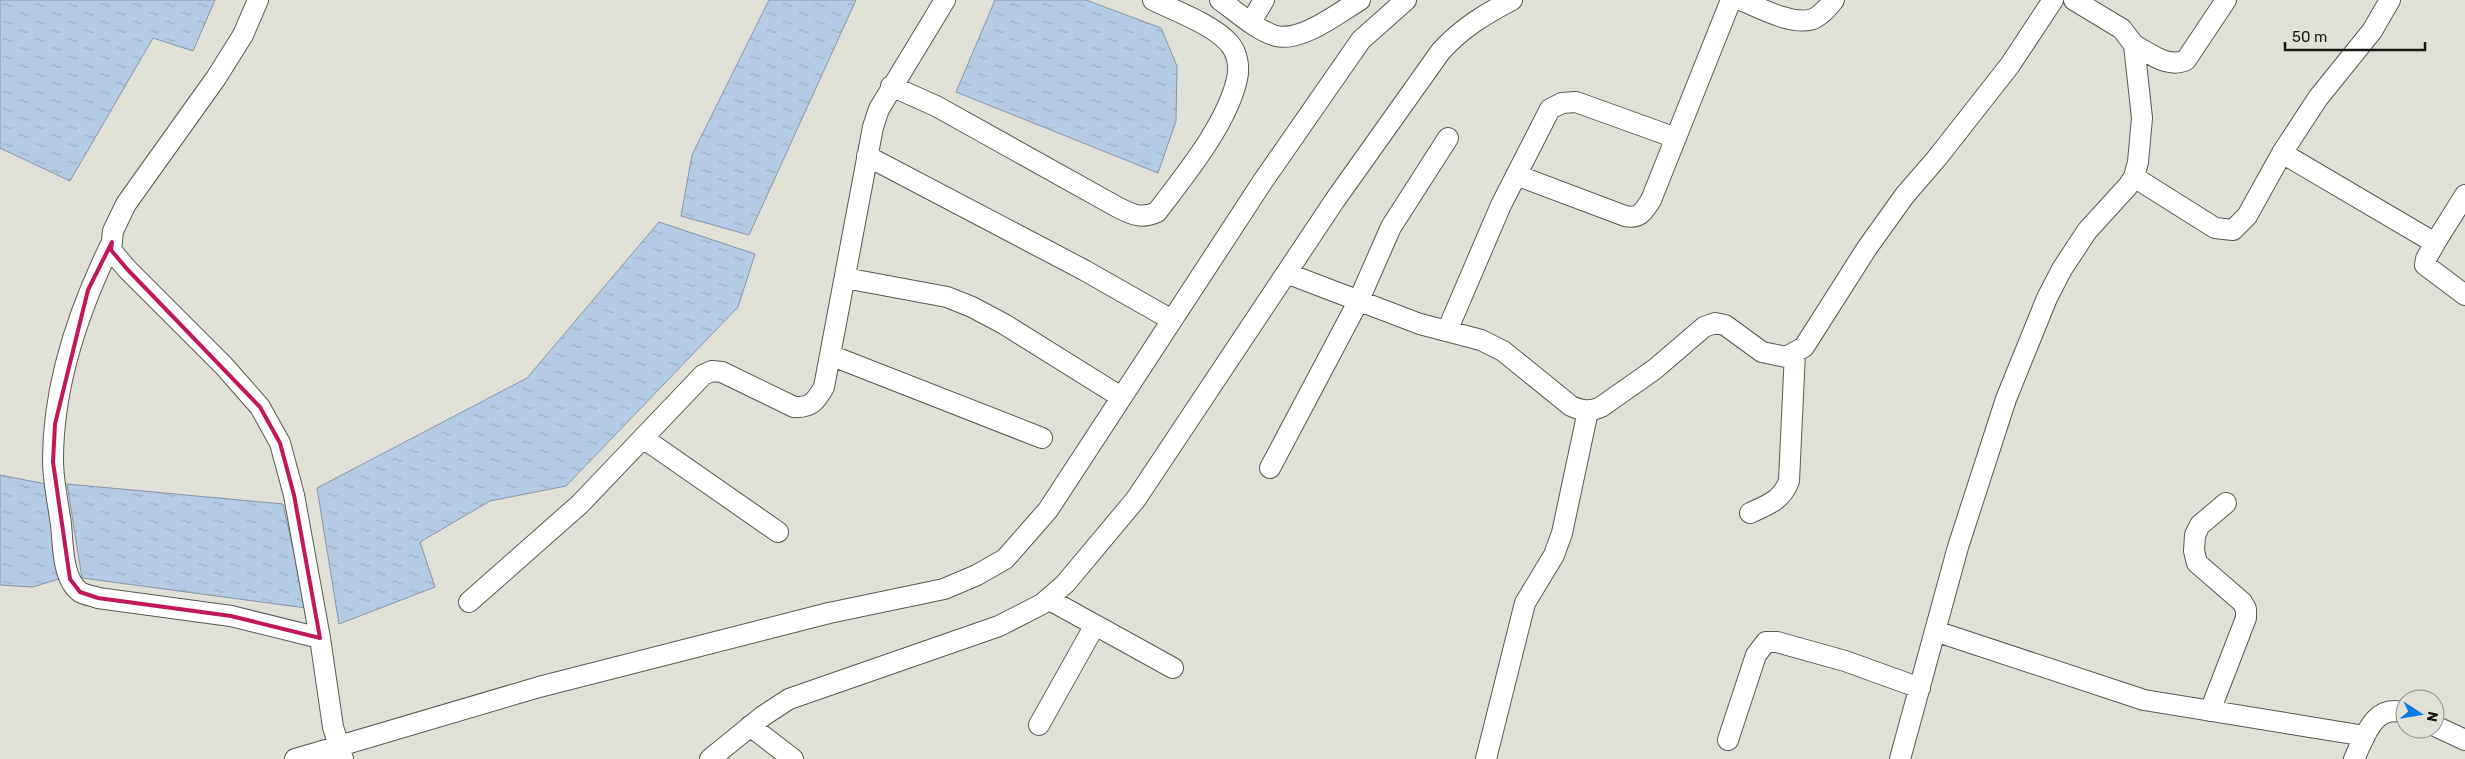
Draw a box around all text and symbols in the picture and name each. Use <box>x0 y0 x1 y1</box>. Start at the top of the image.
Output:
scale bar <box>2285 20 2425 52</box>
text: 50 m <box>2292 28 2327 46</box>
north arrow <box>2395 689 2445 739</box>
text: N <box>2423 710 2442 723</box>

